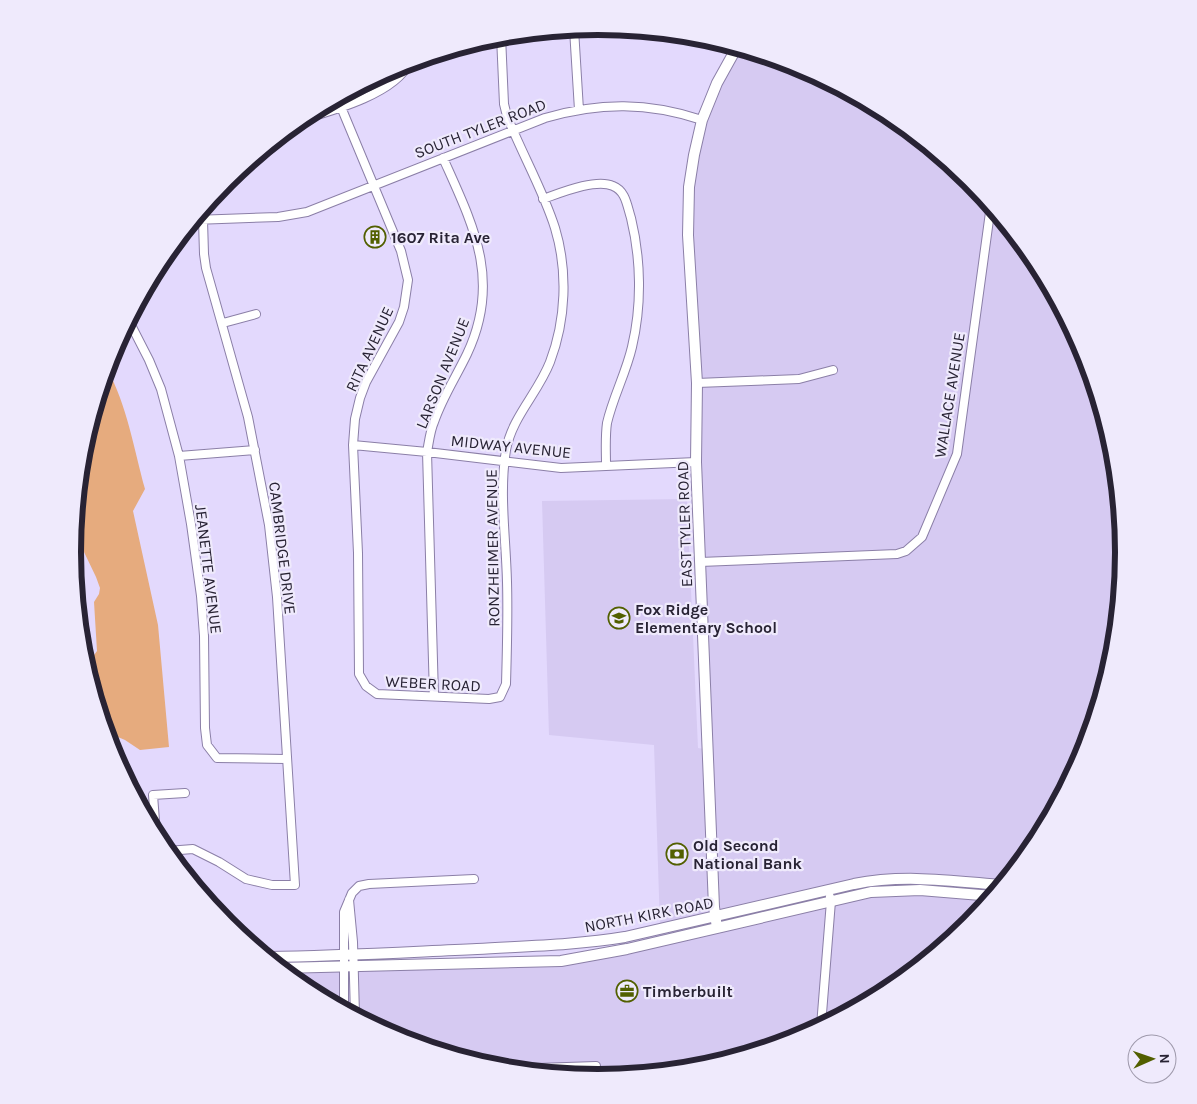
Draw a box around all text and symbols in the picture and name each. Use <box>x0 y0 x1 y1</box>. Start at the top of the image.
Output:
street label: SOUTH TYLER ROAD <box>412 95 549 162</box>
building icon: 1607 Rita Ave <box>363 225 387 249</box>
place label: 1607 Rita Ave <box>391 228 490 247</box>
street label: RITA AVENUE <box>341 304 397 395</box>
street label: LARSON AVENUE <box>411 315 473 432</box>
street label: WALLACE AVENUE <box>930 331 969 459</box>
street label: MIDWAY AVENUE <box>450 431 572 462</box>
street label: EAST TYLER ROAD <box>673 460 696 587</box>
street label: RONZHEIMER AVENUE <box>482 469 503 627</box>
street label: CAMBRIDGE DRIVE <box>265 481 300 615</box>
street label: JEANETTE AVENUE <box>191 503 226 635</box>
place label: Fox Ridge Elementary School <box>635 600 777 637</box>
school or university icon: Fox Ridge Elementary School <box>607 606 631 630</box>
street label: WEBER ROAD <box>385 672 481 695</box>
place label: Old Second National Bank <box>693 836 802 873</box>
bank icon: Old Second National Bank <box>665 842 689 866</box>
street label: NORTH KIRK ROAD <box>583 893 715 936</box>
office icon: Timberbuilt <box>615 979 639 1003</box>
place label: Timberbuilt <box>643 982 733 1001</box>
north arrow <box>1127 1034 1177 1084</box>
text: N <box>1156 1053 1173 1064</box>

